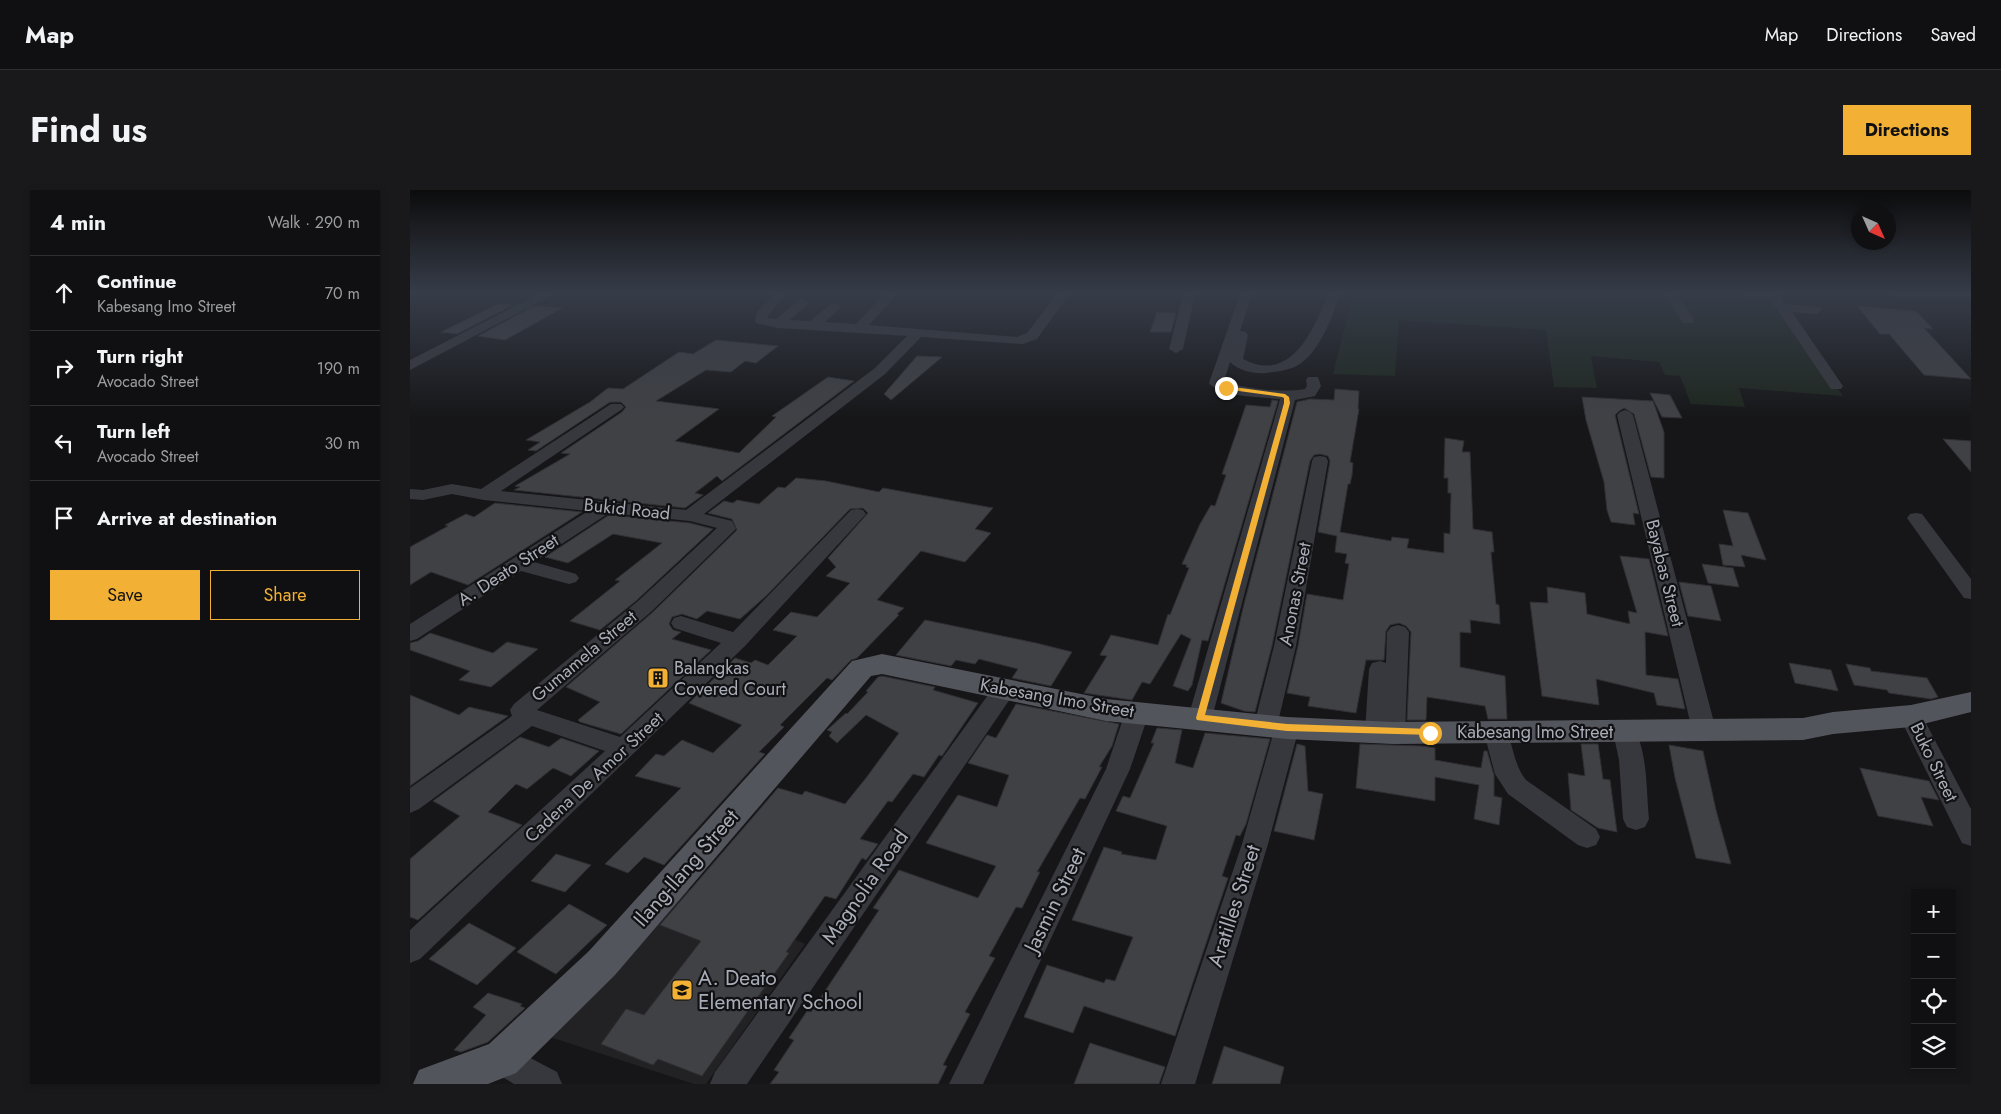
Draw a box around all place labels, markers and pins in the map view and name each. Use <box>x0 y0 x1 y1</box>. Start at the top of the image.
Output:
place label: Balangkas Covered Court <box>674 655 786 702</box>
building icon: Balangkas Covered Court <box>646 666 670 690</box>
place label: A. Deato Elementary School <box>698 963 862 1017</box>
school or university icon: A. Deato Elementary School <box>670 978 694 1002</box>

